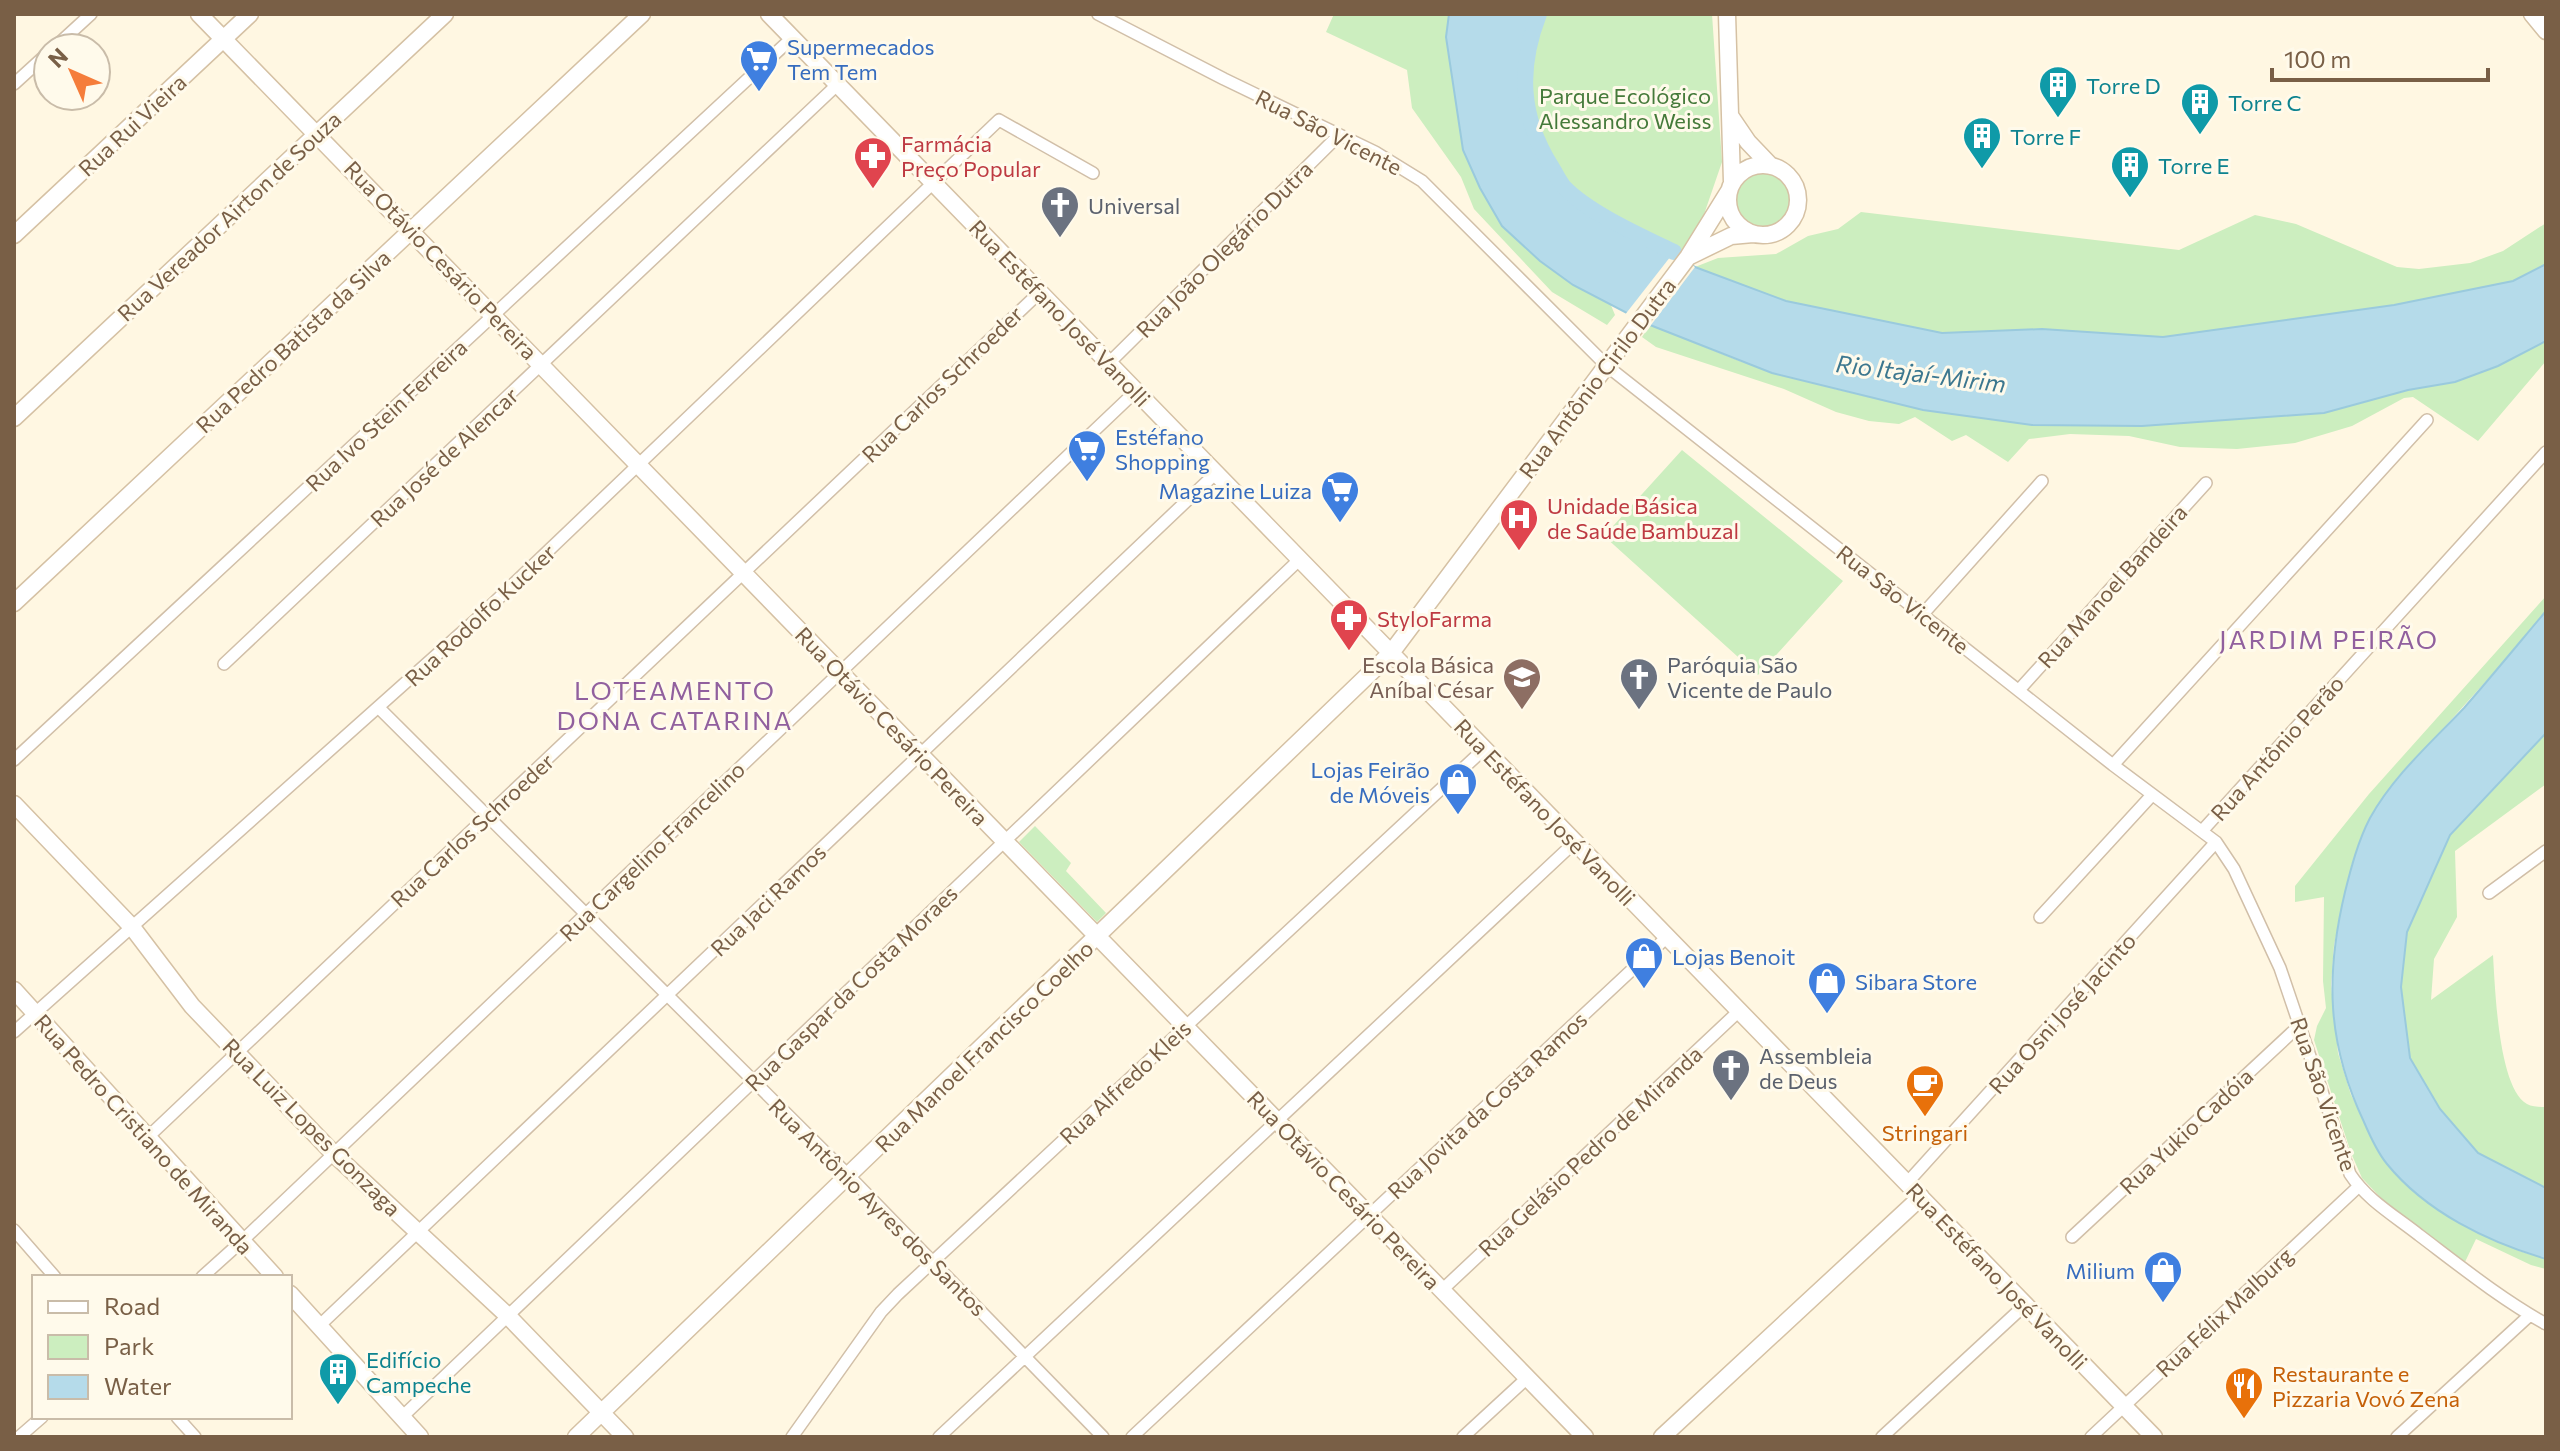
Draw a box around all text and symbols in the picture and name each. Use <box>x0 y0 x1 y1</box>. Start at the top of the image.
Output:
north arrow <box>32 32 112 112</box>
scale bar <box>2272 32 2488 82</box>
place label: Supermecados Tem Tem <box>787 33 934 85</box>
supermarket icon: Supermecados Tem Tem <box>738 38 780 93</box>
text: N <box>42 42 73 73</box>
text: 100 m <box>2284 44 2351 73</box>
building icon: Torre D <box>2037 64 2079 119</box>
street label: Rua Rui Vieira <box>73 68 191 182</box>
place label: Torre D <box>2086 72 2161 99</box>
building icon: Torre C <box>2179 81 2221 136</box>
park label: Parque Ecológico Alessandro Weiss <box>1538 82 1712 134</box>
street label: Rua São Vicente <box>1251 84 1407 180</box>
place label: Torre C <box>2228 89 2302 116</box>
street label: Rua Vereador Airton de Souza <box>112 105 346 327</box>
building icon: Torre F <box>1961 115 2003 170</box>
place label: Torre F <box>2010 123 2081 150</box>
place label: Farmácia Preço Popular <box>901 130 1041 182</box>
pharmacy icon: Farmácia Preço Popular <box>852 135 894 190</box>
building icon: Torre E <box>2109 144 2151 199</box>
place label: Torre E <box>2158 152 2230 179</box>
street label: Rua Otávio Cesário Pereira <box>339 155 543 365</box>
street label: Rua João Olegário Dutra <box>1130 155 1318 343</box>
church icon: Universal <box>1039 184 1081 239</box>
place label: Universal <box>1088 192 1180 219</box>
street label: Rua Estéfano José Vanolli <box>964 214 1156 412</box>
street label: Rua Pedro Batista da Silva <box>190 244 396 438</box>
street label: Rua Antônio Cirilo Dutra <box>1513 273 1681 483</box>
street label: Rua Carlos Schroeder <box>856 300 1028 468</box>
street label: Rua Ivo Stein Ferreira <box>300 333 472 497</box>
water label: Rio Itajaí-Mirim <box>1834 348 2008 398</box>
street label: Rua José de Alencar <box>364 381 524 533</box>
place label: Estéfano Shopping <box>1115 423 1210 475</box>
supermarket icon: Estéfano Shopping <box>1066 428 1108 483</box>
supermarket icon: Magazine Luiza <box>1319 469 1361 524</box>
place label: Magazine Luiza <box>1158 477 1312 504</box>
place label: Unidade Básica de Saúde Bambuzal <box>1547 492 1739 544</box>
hospital icon: Unidade Básica de Saúde Bambuzal <box>1498 497 1540 552</box>
street label: Rua Manoel Bandeira <box>2032 499 2192 673</box>
street label: Rua Rodolfo Kucker <box>399 538 561 692</box>
street label: Rua São Vicente <box>1831 539 1975 659</box>
pharmacy icon: StyloFarma <box>1328 597 1370 652</box>
place label: StyloFarma <box>1377 605 1492 632</box>
street label: Rua Otávio Cesário Pereira <box>790 621 994 831</box>
district label: JARDIM PEIRÃO <box>2219 623 2439 654</box>
place label: Escola Básica Aníbal César <box>1362 651 1494 703</box>
place label: Paróquia São Vicente de Paulo <box>1667 651 1832 703</box>
school or university icon: Escola Básica Aníbal César <box>1501 656 1543 711</box>
church icon: Paróquia São Vicente de Paulo <box>1618 656 1660 711</box>
street label: Rua Antônio Perão <box>2205 670 2349 826</box>
district label: LOTEAMENTO DONA CATARINA <box>557 674 793 735</box>
street label: Rua Estéfano José Vanolli <box>1449 713 1641 911</box>
street label: Rua Carlos Schroeder <box>385 747 559 913</box>
street label: Rua Cargelino Francelino <box>554 756 750 946</box>
place label: Lojas Feirão de Móveis <box>1310 756 1430 808</box>
shop icon: Lojas Feirão de Móveis <box>1437 761 1479 816</box>
street label: Rua Jaci Ramos <box>705 838 831 962</box>
street label: Rua Gaspar da Costa Moraes <box>739 879 963 1097</box>
street label: Rua Osni José Jacinto <box>1983 927 2141 1099</box>
street label: Rua Manoel Francisco Coelho <box>869 934 1099 1158</box>
shop icon: Lojas Benoit <box>1623 935 1665 990</box>
place label: Lojas Benoit <box>1672 943 1795 970</box>
shop icon: Sibara Store <box>1806 960 1848 1015</box>
place label: Sibara Store <box>1855 968 1977 995</box>
street label: Rua Jovita da Costa Ramos <box>1382 1005 1592 1205</box>
street label: Rua Pedro Cristiano de Miranda <box>29 1008 259 1260</box>
street label: Rua Alfredo Kleis <box>1054 1014 1196 1150</box>
street label: Rua São Vicente <box>2285 1014 2363 1174</box>
street label: Rua Luiz Lopes Gonzaga <box>217 1032 407 1222</box>
street label: Rua Gelásio Pedro de Miranda <box>1473 1040 1707 1262</box>
place label: Assembleia de Deus <box>1759 1042 1872 1094</box>
church icon: Assembleia de Deus <box>1710 1047 1752 1102</box>
street label: Rua Yukio Cadóia <box>2114 1062 2258 1200</box>
cafe icon: Stringari <box>1904 1063 1946 1118</box>
street label: Rua Otávio Cesário Pereira <box>1242 1085 1446 1295</box>
street label: Rua Antônio Ayres dos Santos <box>764 1093 992 1321</box>
place label: Stringari <box>1882 1119 1968 1146</box>
street label: Rua Estéfano José Vanolli <box>1901 1177 2093 1375</box>
street label: Rua Félix Malburg <box>2150 1242 2298 1382</box>
shop icon: Milium <box>2142 1249 2184 1304</box>
place label: Milium <box>2066 1257 2135 1284</box>
legend <box>32 1275 292 1419</box>
text: Road <box>104 1291 160 1320</box>
text: Park <box>104 1331 154 1360</box>
place label: Edifício Campeche <box>366 1346 471 1398</box>
building icon: Edifício Campeche <box>317 1351 359 1406</box>
place label: Restaurante e Pizzaria Vovó Zena <box>2272 1360 2460 1412</box>
restaurant icon: Restaurante e Pizzaria Vovó Zena <box>2223 1365 2265 1420</box>
text: Water <box>104 1371 172 1400</box>

